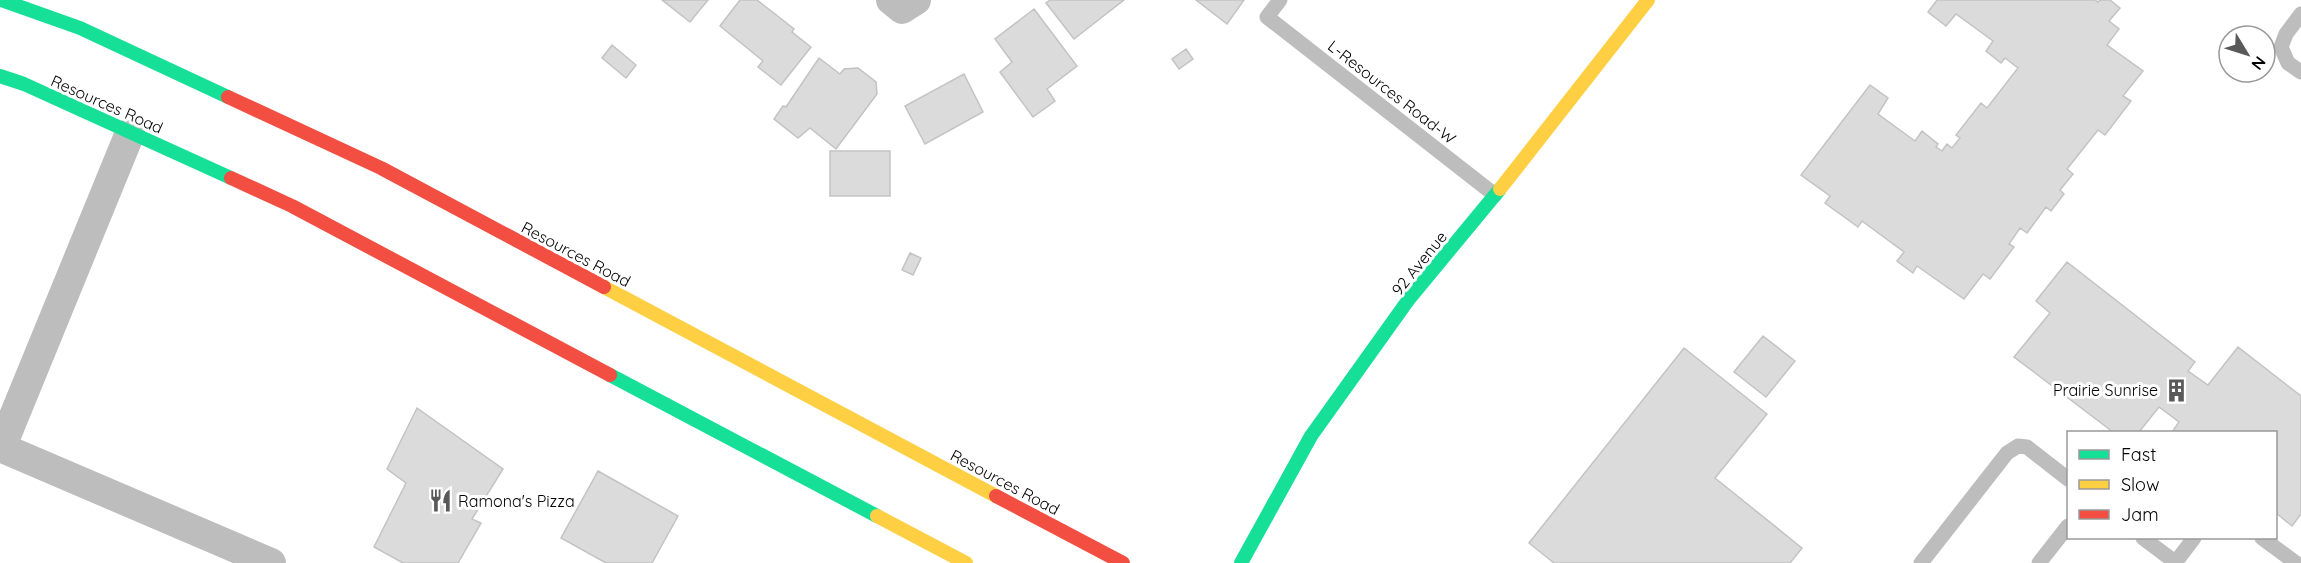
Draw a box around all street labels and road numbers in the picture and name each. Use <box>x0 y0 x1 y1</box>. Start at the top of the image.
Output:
street label: L-Resources Road-W <box>1324 36 1460 148</box>
street label: Resources Road <box>48 70 166 138</box>
street label: Resources Road <box>518 217 634 291</box>
street label: 92 Avenue <box>1387 227 1451 299</box>
street label: Resources Road <box>947 445 1063 519</box>

